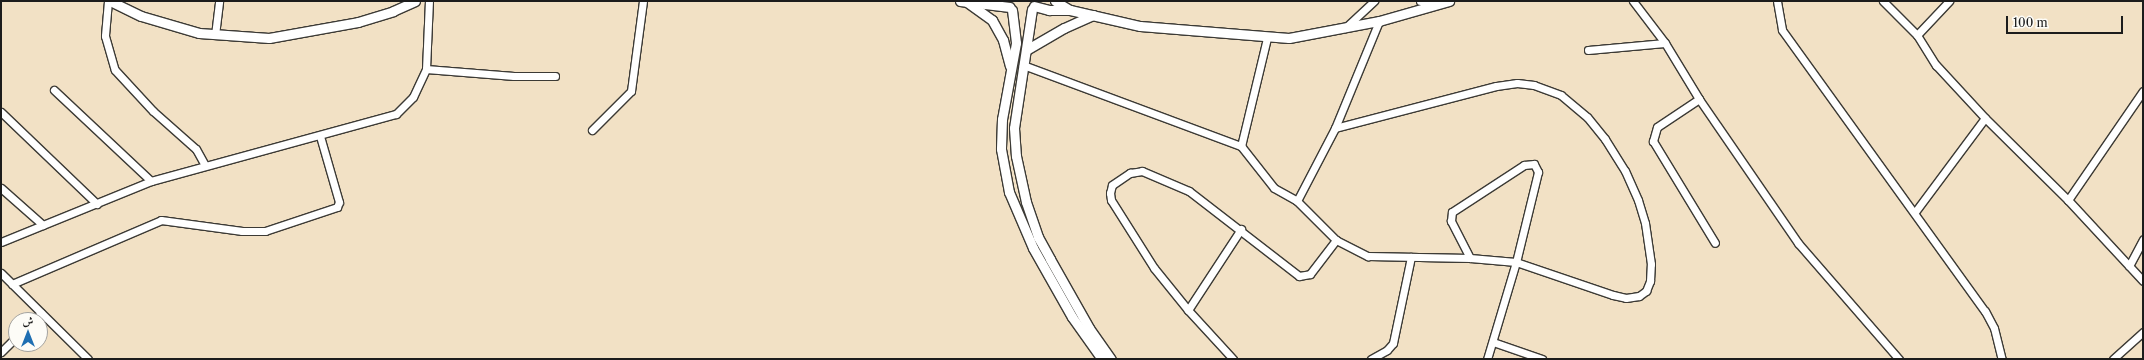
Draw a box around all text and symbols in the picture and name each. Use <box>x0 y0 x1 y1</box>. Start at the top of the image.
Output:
scale bar <box>2008 8 2125 34</box>
text: 100 m <box>2013 15 2048 30</box>
north arrow <box>8 312 48 352</box>
text: ش <box>23 314 33 328</box>

